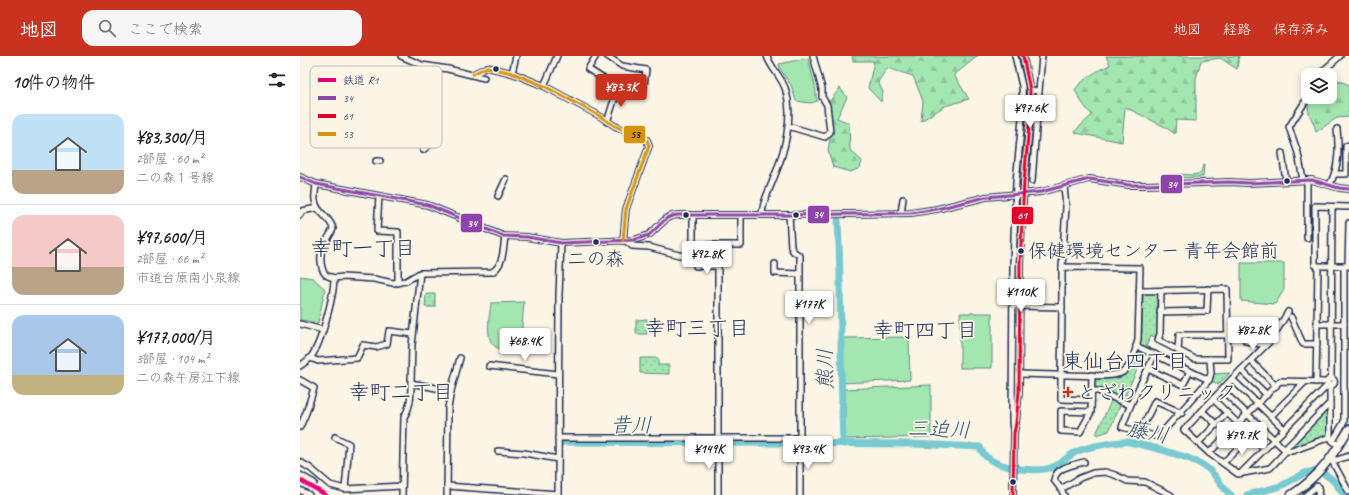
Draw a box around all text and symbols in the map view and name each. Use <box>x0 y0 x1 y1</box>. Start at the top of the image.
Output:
search box <box>82 10 362 46</box>
icon: search <box>96 17 118 39</box>
text: 地図 <box>20 18 58 42</box>
text: ここで検索 <box>128 20 203 39</box>
text: 地図 <box>1173 21 1201 38</box>
text: 経路 <box>1223 21 1251 38</box>
text: 保存済み <box>1273 21 1329 38</box>
unlabelled marker <box>491 64 501 74</box>
legend <box>310 66 442 148</box>
map controls <box>1301 68 1337 104</box>
button: layers <box>1301 68 1337 104</box>
icon: filters <box>266 69 288 91</box>
text: 10件の物件 <box>12 72 95 93</box>
text: 鉄道 R1 <box>343 73 380 87</box>
pin: ¥83.3K <box>588 74 654 108</box>
text: ¥83.3K <box>605 79 637 95</box>
text: 34 <box>343 91 354 105</box>
pin: ¥97.6K <box>997 95 1063 129</box>
text: ¥97.6K <box>1014 100 1046 116</box>
text: 61 <box>343 109 354 123</box>
line badge: 53 <box>623 125 646 144</box>
text: ¥83,300/月 <box>136 127 208 148</box>
text: 53 <box>343 127 354 141</box>
text: 53 <box>630 127 641 141</box>
icon: home <box>44 130 92 178</box>
text: 2部屋 · 60 m² <box>136 151 203 167</box>
text: 二の森１号線 <box>136 170 214 186</box>
line badge: 34 <box>1160 174 1183 194</box>
unlabelled marker <box>1282 176 1292 186</box>
text: 34 <box>1167 177 1179 191</box>
line badge: 34 <box>807 205 830 224</box>
line badge: 61 <box>1011 206 1034 225</box>
text: 34 <box>813 207 825 221</box>
text: 61 <box>1017 208 1028 222</box>
unlabelled marker <box>681 210 691 220</box>
unlabelled marker <box>791 210 801 220</box>
line badge: 34 <box>460 213 483 233</box>
text: 34 <box>467 216 479 230</box>
text: ¥97,600/月 <box>136 227 208 248</box>
icon: home <box>44 231 92 279</box>
district label: 幸町一丁目 <box>311 235 416 261</box>
marker: 二の森 <box>591 237 601 247</box>
place label: 保健環境センター 青年会館前 <box>1028 239 1279 263</box>
pin: ¥92.8K <box>674 241 740 275</box>
text: ¥92.8K <box>691 246 723 262</box>
marker: 保健環境センター 青年会館前 <box>1016 246 1026 256</box>
place label: 二の森 <box>567 247 625 271</box>
text: 2部屋 · 66 m² <box>136 251 203 267</box>
text: 市道台原南小泉線 <box>136 270 240 286</box>
pin: ¥110K <box>993 279 1049 313</box>
text: ¥110K <box>1006 284 1036 300</box>
pin: ¥177K <box>781 291 837 325</box>
text: ¥177K <box>794 296 824 312</box>
district label: 幸町三丁目 <box>645 315 750 341</box>
district label: 幸町四丁目 <box>873 317 978 343</box>
pin: ¥82.8K <box>1220 317 1286 351</box>
text: ¥82.8K <box>1237 322 1269 338</box>
text: ¥177,000/月 <box>136 327 215 348</box>
pin: ¥68.4K <box>492 328 558 362</box>
icon: home <box>44 331 92 379</box>
text: ¥68.4K <box>509 333 541 349</box>
water label: 熊川 <box>812 348 838 390</box>
district label: 東仙台四丁目 <box>1062 348 1188 374</box>
text: 3部屋 · 104 m² <box>136 351 209 367</box>
text: 二の森午房江下線 <box>136 370 240 386</box>
district label: 幸町二丁目 <box>349 379 454 405</box>
place label: とざわクリニック <box>1077 380 1236 405</box>
marker: とざわクリニック <box>1062 386 1074 398</box>
water label: 昔川 <box>610 412 652 438</box>
water label: 三迫川 <box>907 415 971 443</box>
water label: 藤川 <box>1125 415 1171 449</box>
pin: ¥79.7K <box>1209 422 1275 456</box>
text: ¥79.7K <box>1226 427 1258 443</box>
pin: ¥149K <box>681 436 737 470</box>
pin: ¥93.4K <box>775 436 841 470</box>
text: ¥149K <box>694 441 724 457</box>
text: ¥93.4K <box>792 441 824 457</box>
unlabelled marker <box>1008 477 1018 487</box>

